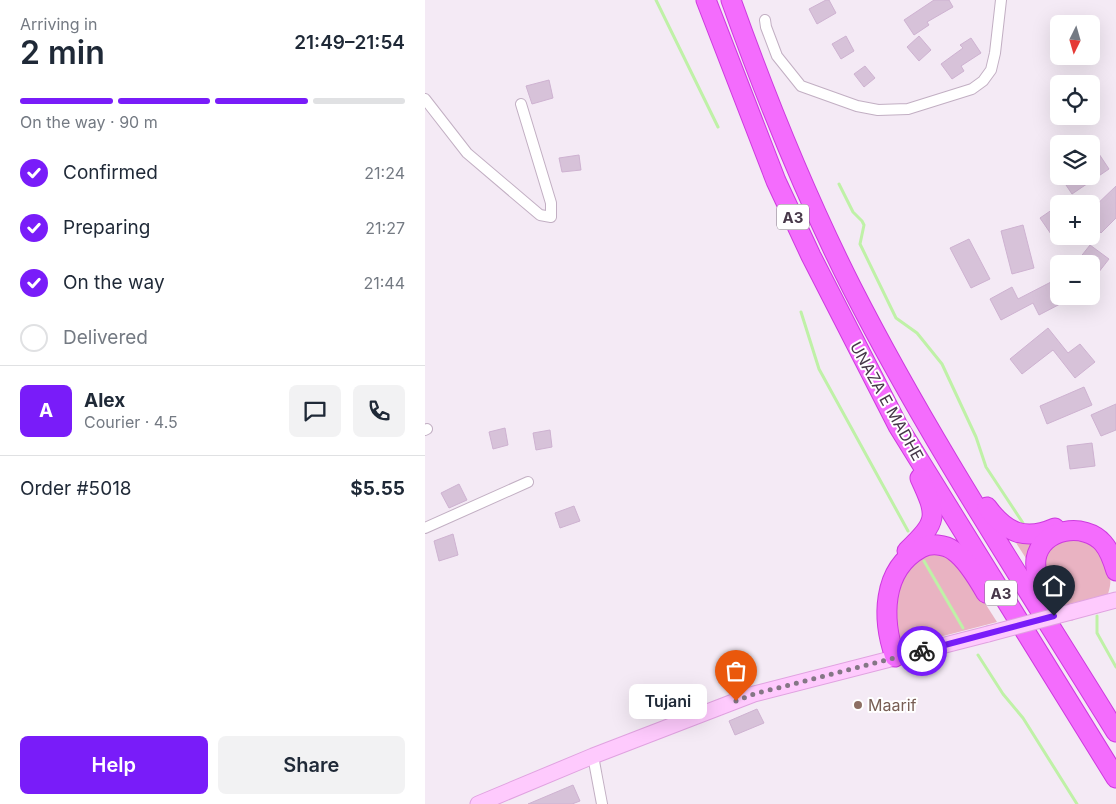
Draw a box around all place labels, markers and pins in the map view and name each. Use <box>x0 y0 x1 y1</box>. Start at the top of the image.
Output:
pin <box>1033 565 1075 616</box>
pin <box>715 650 757 701</box>
callout: Tujani <box>629 684 706 718</box>
place label: Maarif <box>868 695 917 715</box>
marker: Maarif <box>852 699 864 711</box>

